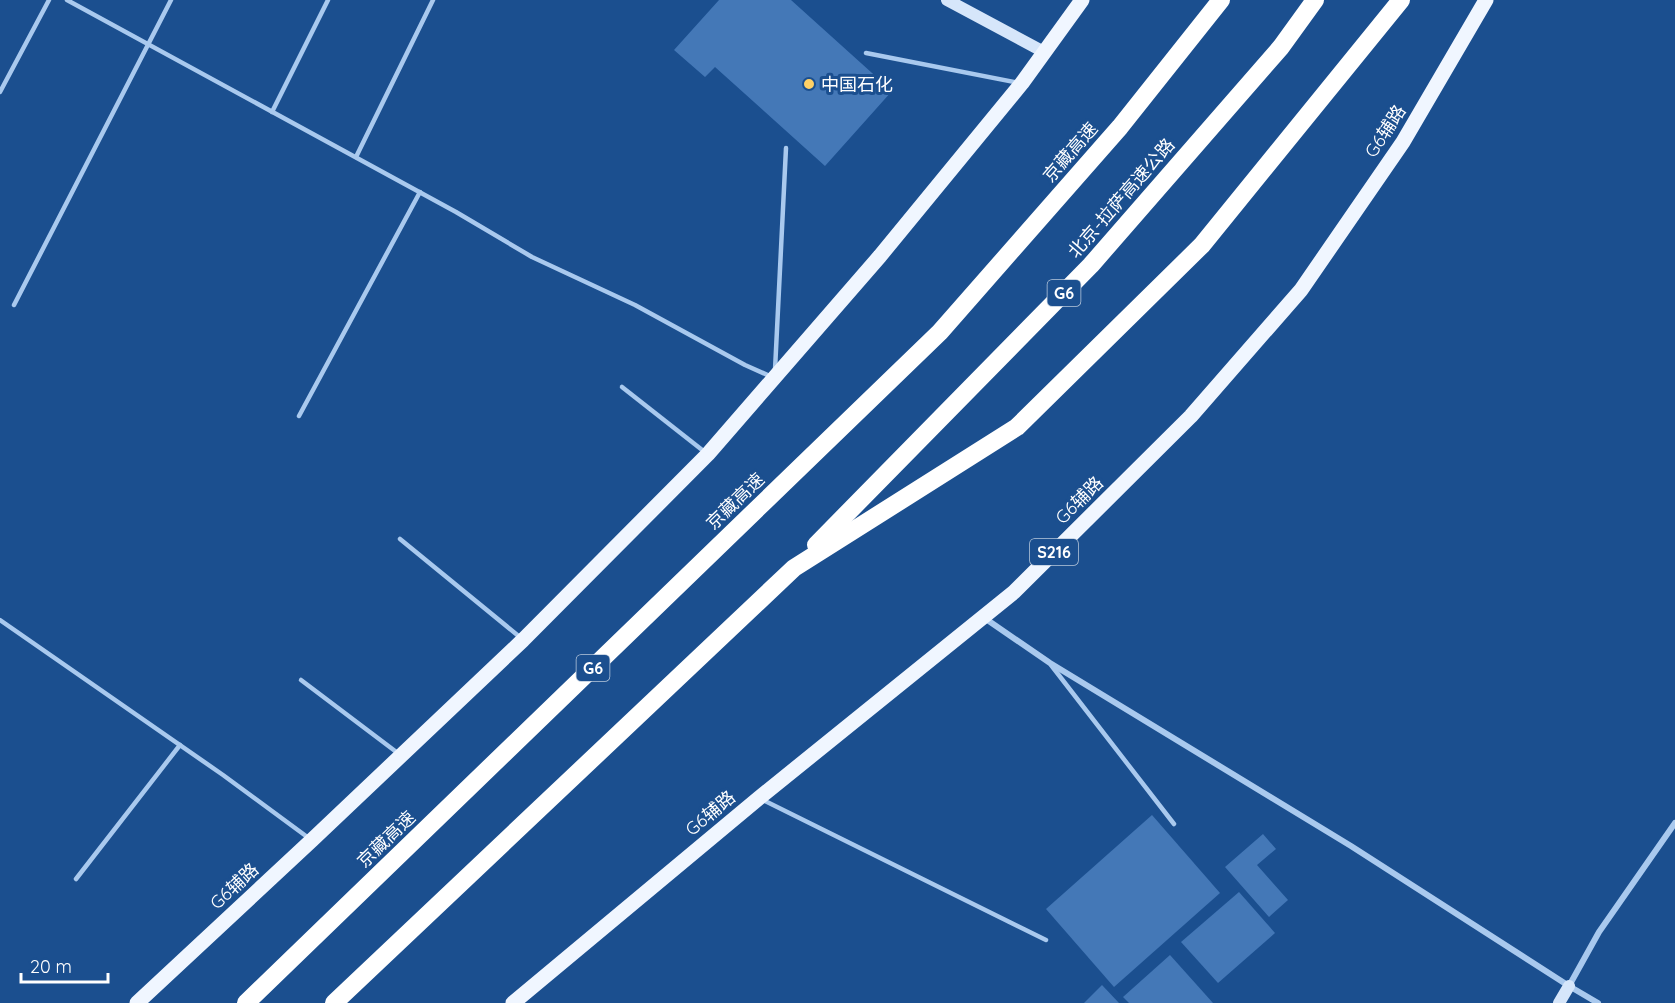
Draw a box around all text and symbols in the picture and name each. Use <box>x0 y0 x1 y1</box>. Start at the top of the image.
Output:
place label: 中国石化 <box>821 73 893 96</box>
marker: 中国石化 <box>802 77 816 91</box>
street label: G6辅路 <box>1360 100 1410 162</box>
street label: 京藏高速 <box>1038 117 1102 187</box>
street label: 北京-拉萨高速公路 <box>1063 133 1179 263</box>
road number: G6 <box>1048 280 1080 306</box>
street label: 京藏高速 <box>701 468 769 534</box>
street label: G6辅路 <box>1050 471 1108 529</box>
road number: S216 <box>1030 539 1078 565</box>
road number: G6 <box>576 655 610 681</box>
street label: G6辅路 <box>680 785 740 841</box>
street label: 京藏高速 <box>352 806 420 872</box>
street label: G6辅路 <box>205 858 263 914</box>
scale bar <box>21 946 108 984</box>
text: 20 m <box>30 955 72 978</box>

